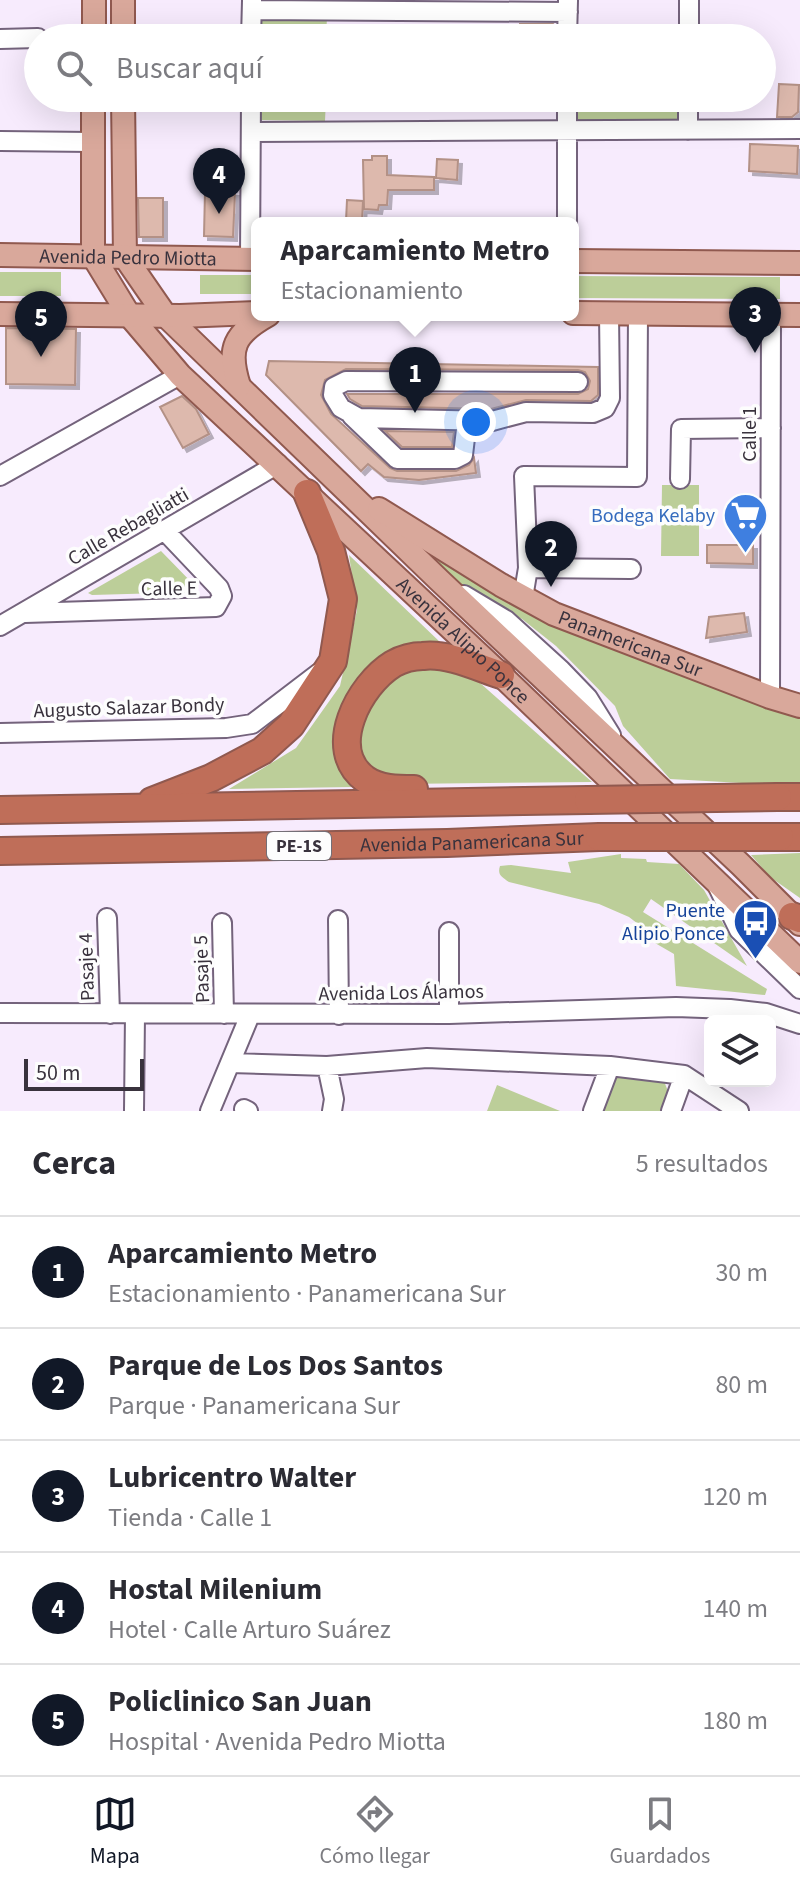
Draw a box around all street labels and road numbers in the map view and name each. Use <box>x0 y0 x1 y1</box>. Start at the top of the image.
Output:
street label: Avenida Pedro Miotta <box>39 243 217 273</box>
street label: Calle 1 <box>736 406 764 462</box>
street label: Calle Rebagliatti <box>63 481 194 573</box>
street label: Avenida Alipio Ponce <box>390 571 536 711</box>
street label: Calle E <box>141 575 197 603</box>
street label: Panamericana Sur <box>554 604 706 685</box>
street label: Augusto Salazar Bondy <box>33 691 226 725</box>
street label: Avenida Panamericana Sur <box>360 825 584 860</box>
road number: PE-1S <box>267 832 331 860</box>
street label: Pasaje 4 <box>72 933 102 1001</box>
street label: Pasaje 5 <box>187 935 217 1003</box>
street label: Avenida Los Álamos <box>318 978 484 1008</box>

